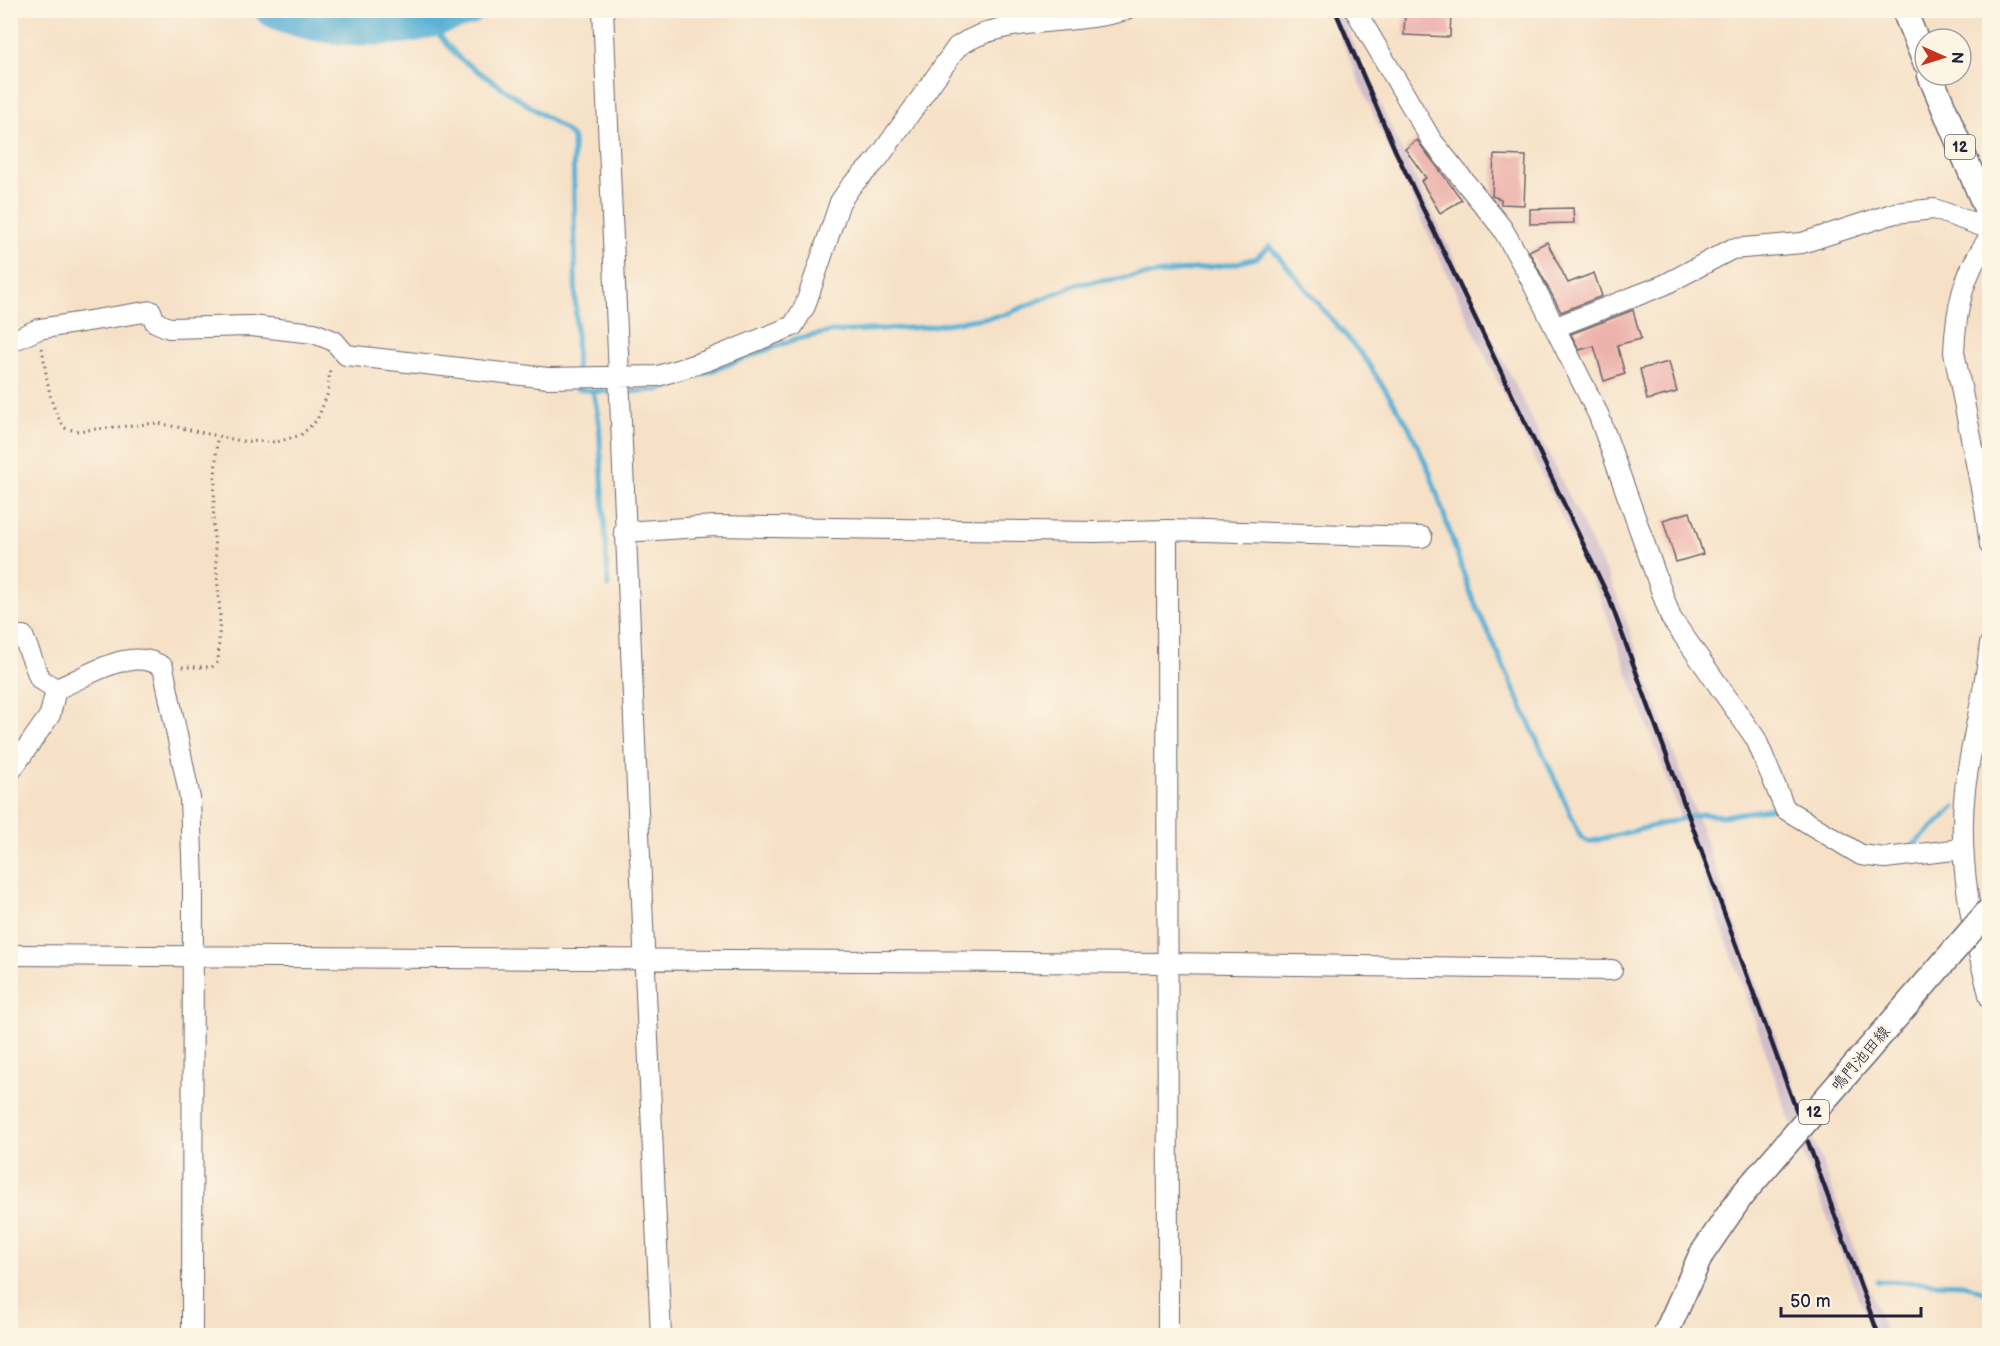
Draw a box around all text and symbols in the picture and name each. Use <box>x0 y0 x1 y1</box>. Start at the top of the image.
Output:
north arrow <box>1913 27 1973 87</box>
text: N <box>1947 51 1966 64</box>
road number: 12 <box>1945 135 1975 159</box>
street label: 鳴門池田線 <box>1828 1023 1895 1095</box>
road number: 12 <box>1799 1100 1829 1124</box>
scale bar <box>1781 1280 1920 1318</box>
text: 50 m <box>1790 1291 1831 1312</box>

